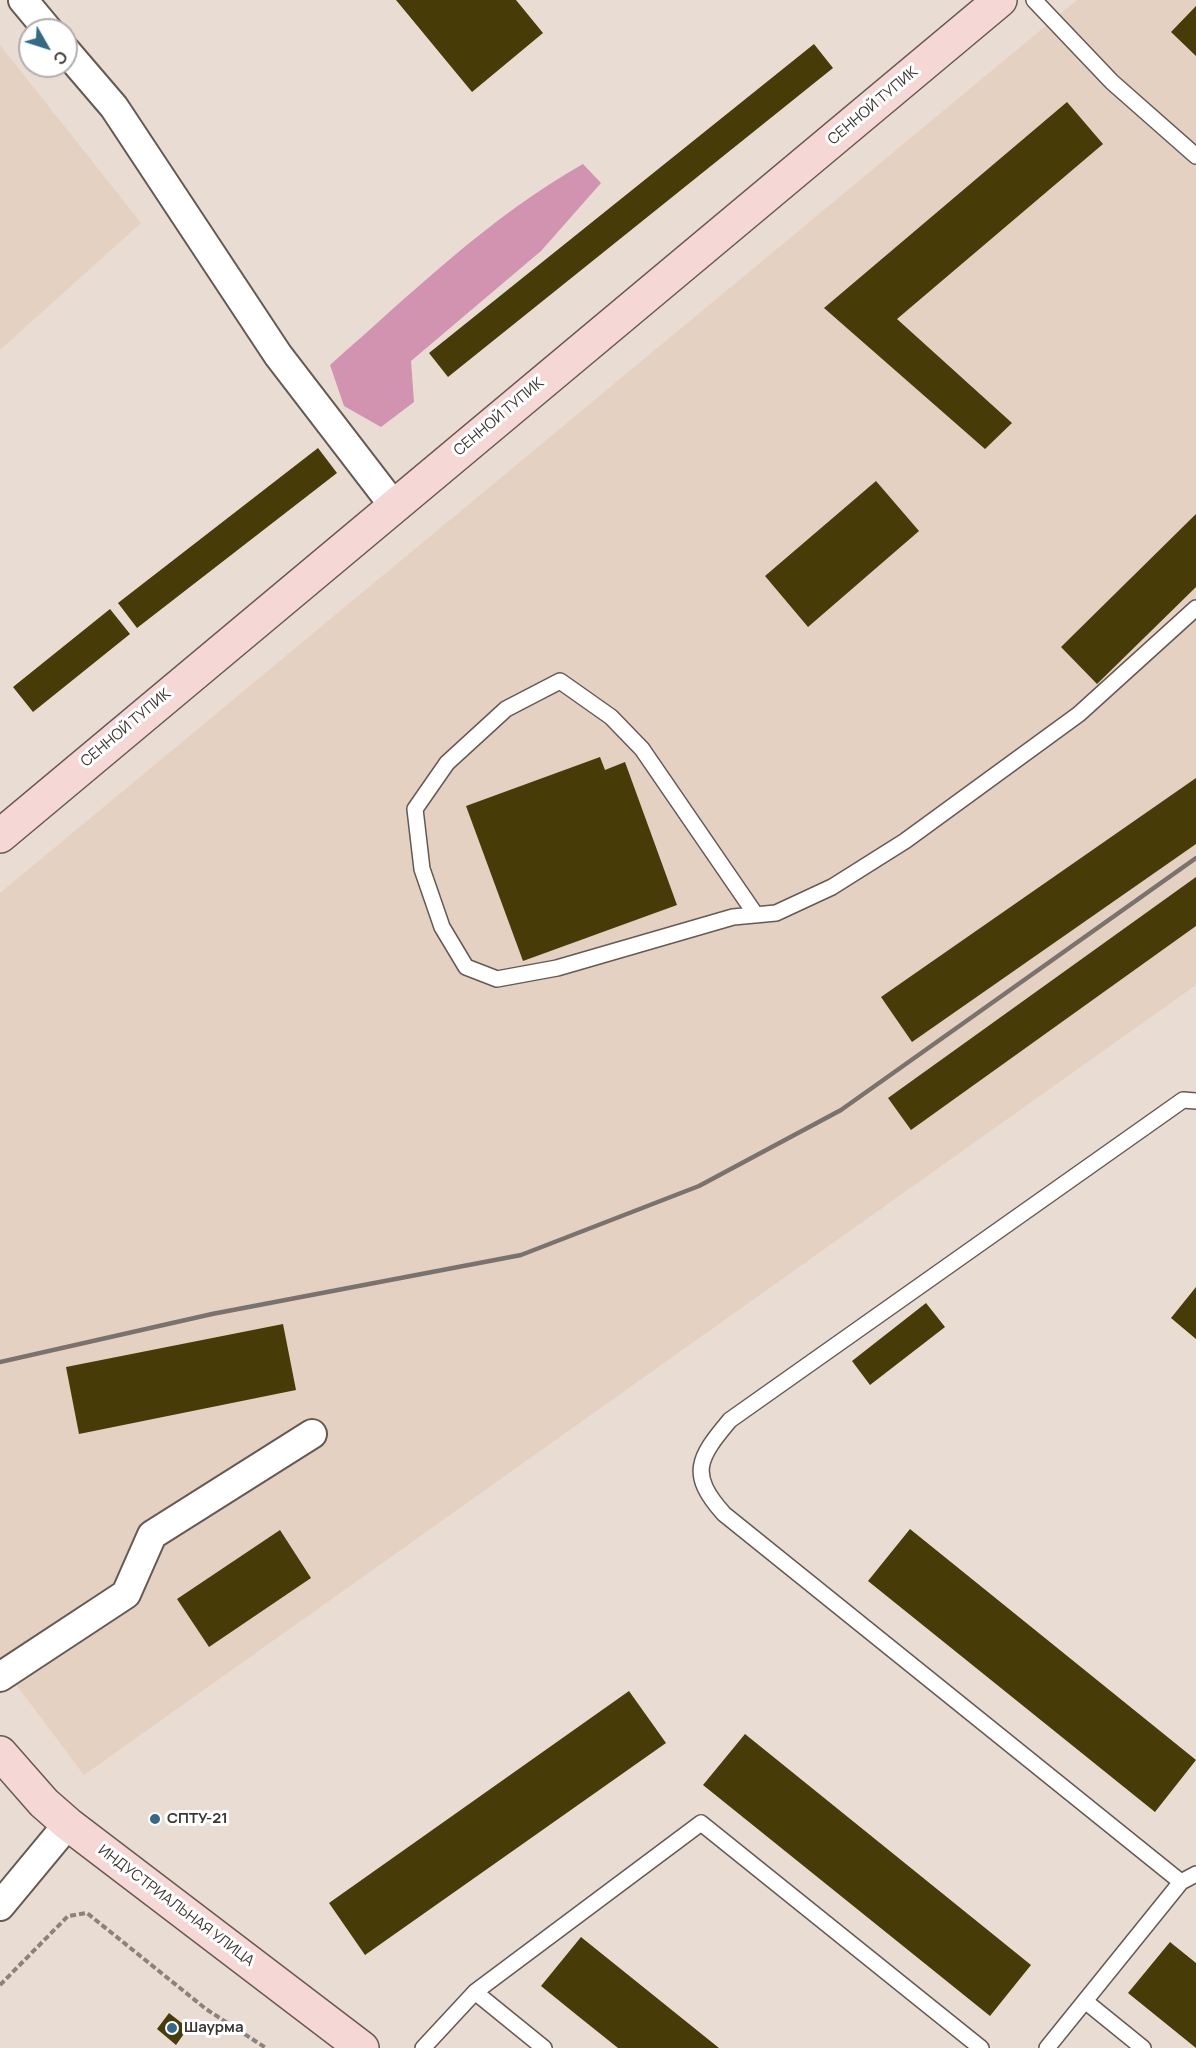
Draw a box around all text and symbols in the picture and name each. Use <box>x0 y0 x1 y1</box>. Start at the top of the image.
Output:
north arrow <box>18 18 78 78</box>
text: С <box>48 47 73 70</box>
street label: СЕННОЙ ТУПИК <box>824 63 922 149</box>
street label: СЕННОЙ ТУПИК <box>450 374 548 460</box>
street label: СЕННОЙ ТУПИК <box>77 685 175 771</box>
place label: СПТУ-21 <box>167 1810 228 1828</box>
marker: СПТУ-21 <box>148 1812 162 1826</box>
street label: ИНДУСТРИАЛЬНАЯ УЛИЦА <box>94 1841 258 1971</box>
place label: Шаурма <box>184 2019 244 2037</box>
marker: Шаурма <box>165 2021 179 2035</box>

